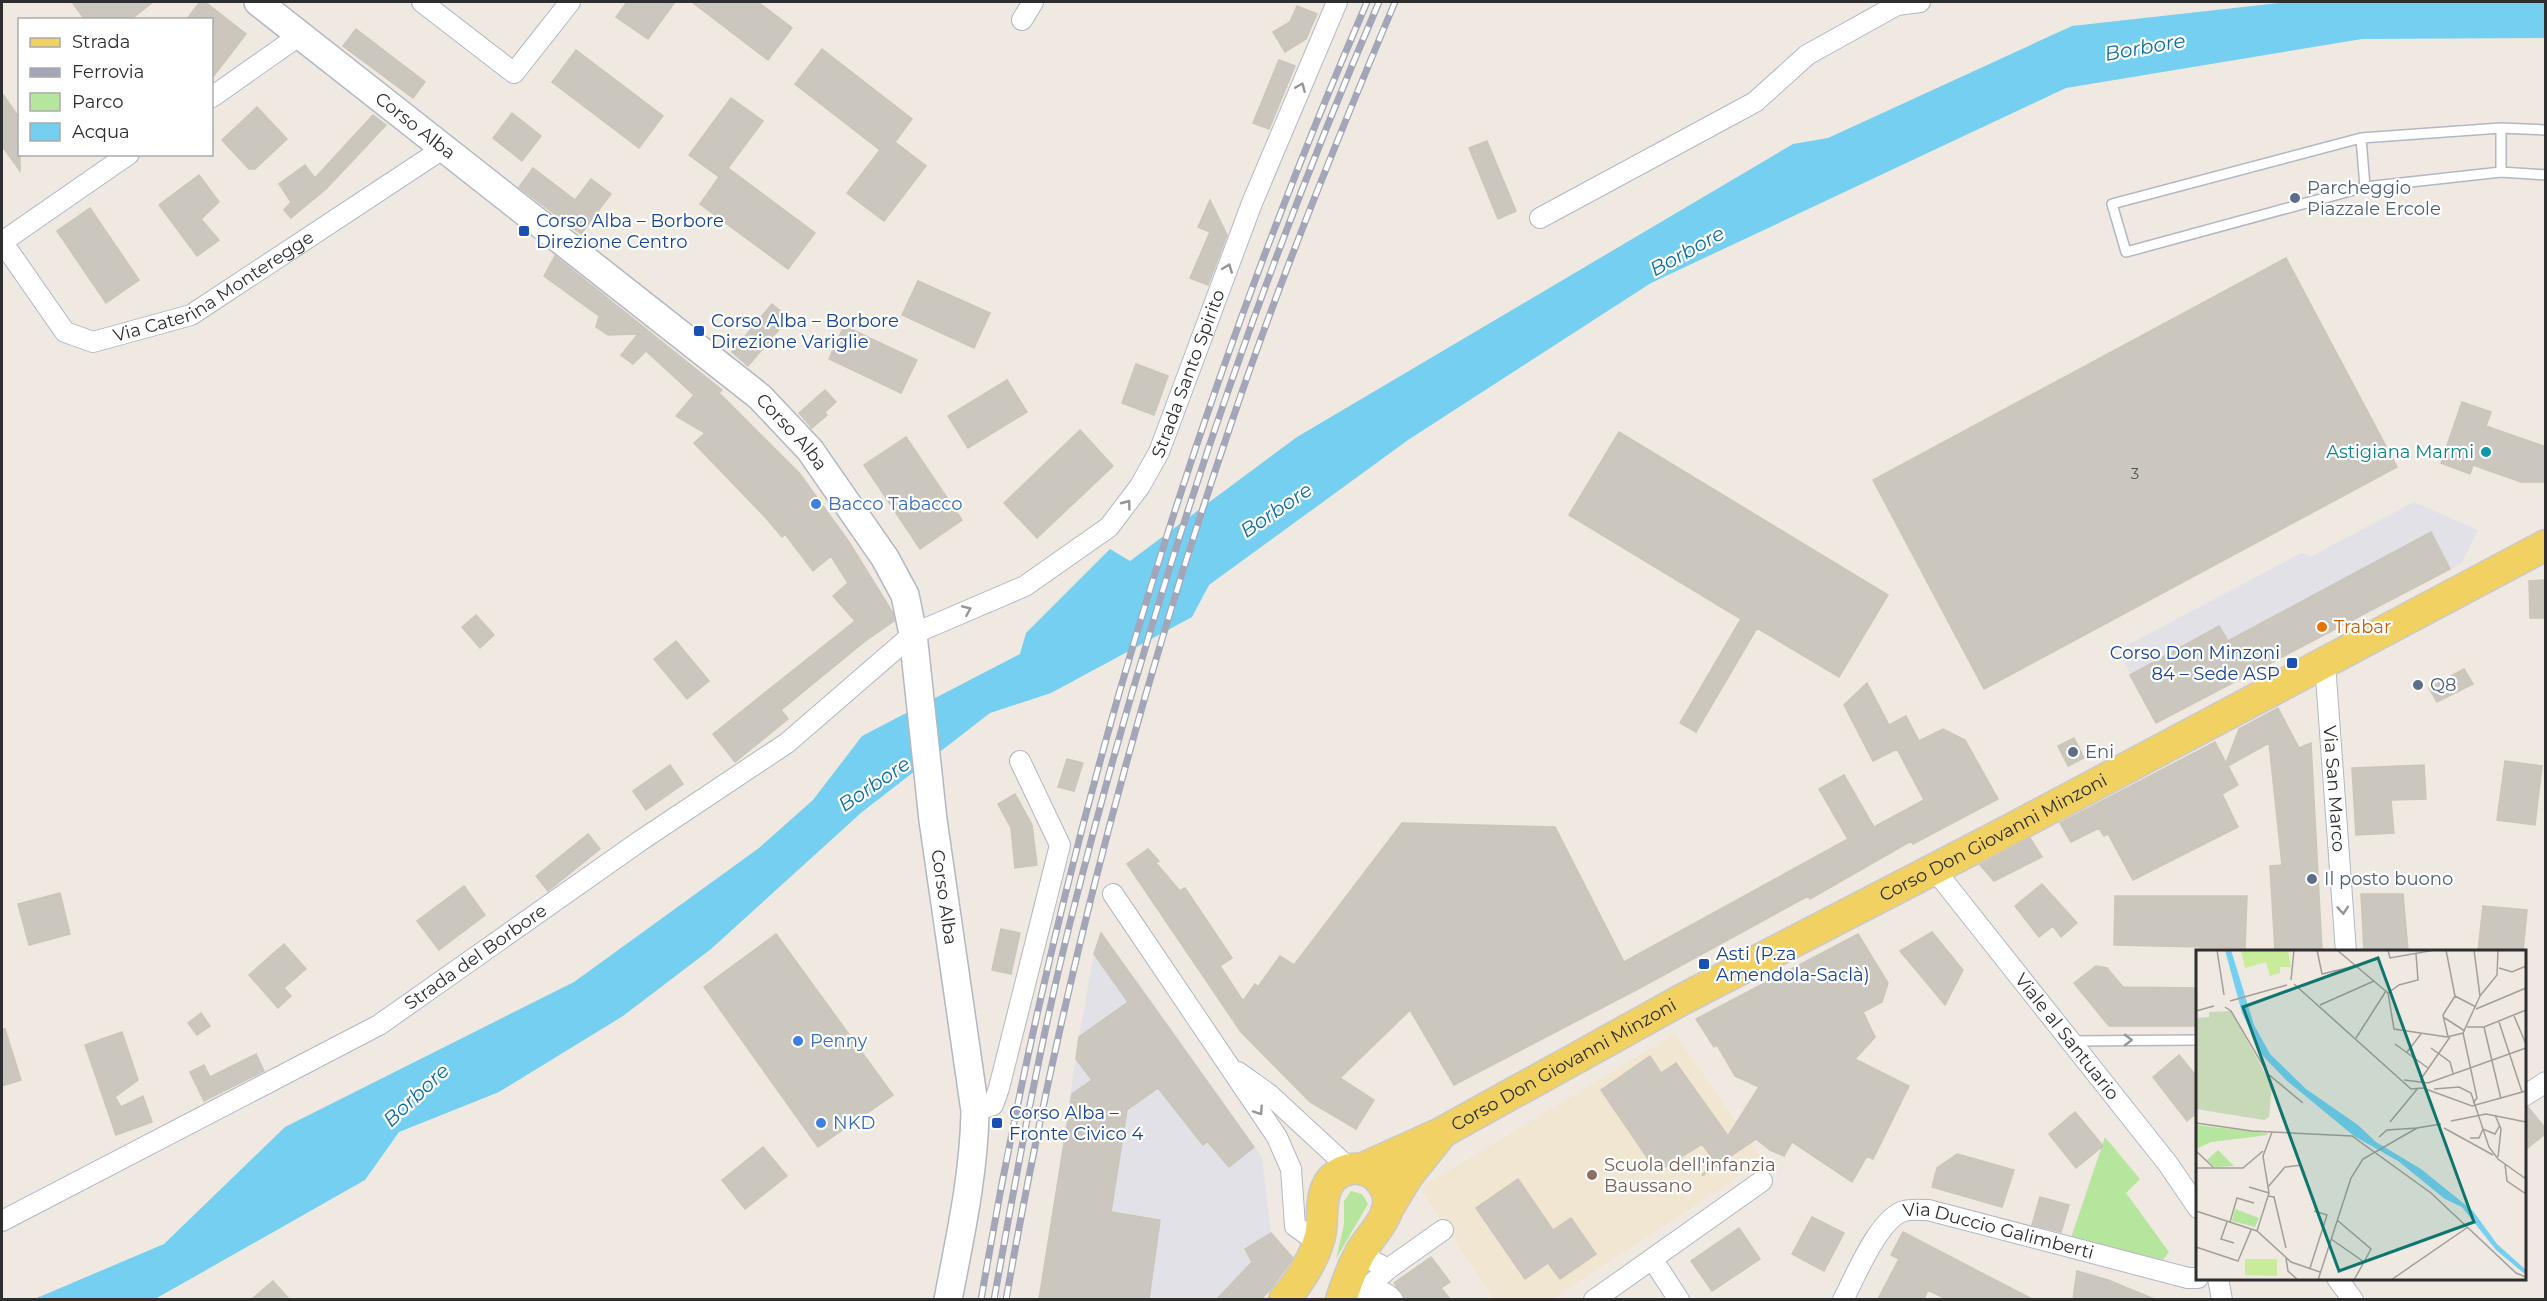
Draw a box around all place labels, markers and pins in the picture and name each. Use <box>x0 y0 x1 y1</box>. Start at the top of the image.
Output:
place label: Parcheggio Piazzale Ercole <box>2307 177 2441 220</box>
marker: Parcheggio Piazzale Ercole <box>2288 191 2302 205</box>
place label: Corso Alba – Borbore Direzione Centro <box>536 210 724 253</box>
marker: Corso Alba – Borbore Direzione Centro <box>517 224 531 238</box>
place label: Corso Alba – Borbore Direzione Variglie <box>711 310 899 353</box>
marker: Corso Alba – Borbore Direzione Variglie <box>692 324 706 338</box>
place label: Astigiana Marmi <box>2326 441 2474 463</box>
marker: Astigiana Marmi <box>2479 445 2493 459</box>
place label: Bacco Tabacco <box>828 493 963 515</box>
marker: Bacco Tabacco <box>809 497 823 511</box>
place label: Trabar <box>2334 616 2391 638</box>
marker: Trabar <box>2315 620 2329 634</box>
place label: Corso Don Minzoni 84 – Sede ASP <box>2110 642 2280 685</box>
marker: Corso Don Minzoni 84 – Sede ASP <box>2285 656 2299 670</box>
place label: Q8 <box>2430 674 2457 696</box>
marker: Q8 <box>2411 678 2425 692</box>
place label: Eni <box>2085 741 2114 763</box>
marker: Eni <box>2066 745 2080 759</box>
place label: Il posto buono <box>2324 868 2453 890</box>
marker: Il posto buono <box>2305 872 2319 886</box>
place label: Asti (P.za Amendola-Saclà) <box>1716 943 1870 986</box>
marker: Asti (P.za Amendola-Saclà) <box>1697 957 1711 971</box>
place label: Penny <box>810 1030 868 1052</box>
marker: Penny <box>791 1034 805 1048</box>
place label: Corso Alba – Fronte Civico 4 <box>1009 1102 1143 1145</box>
place label: NKD <box>833 1112 875 1134</box>
marker: NKD <box>814 1116 828 1130</box>
marker: Corso Alba – Fronte Civico 4 <box>990 1116 1004 1130</box>
place label: Scuola dell'infanzia Baussano <box>1604 1154 1776 1197</box>
marker: Scuola dell'infanzia Baussano <box>1585 1168 1599 1182</box>

